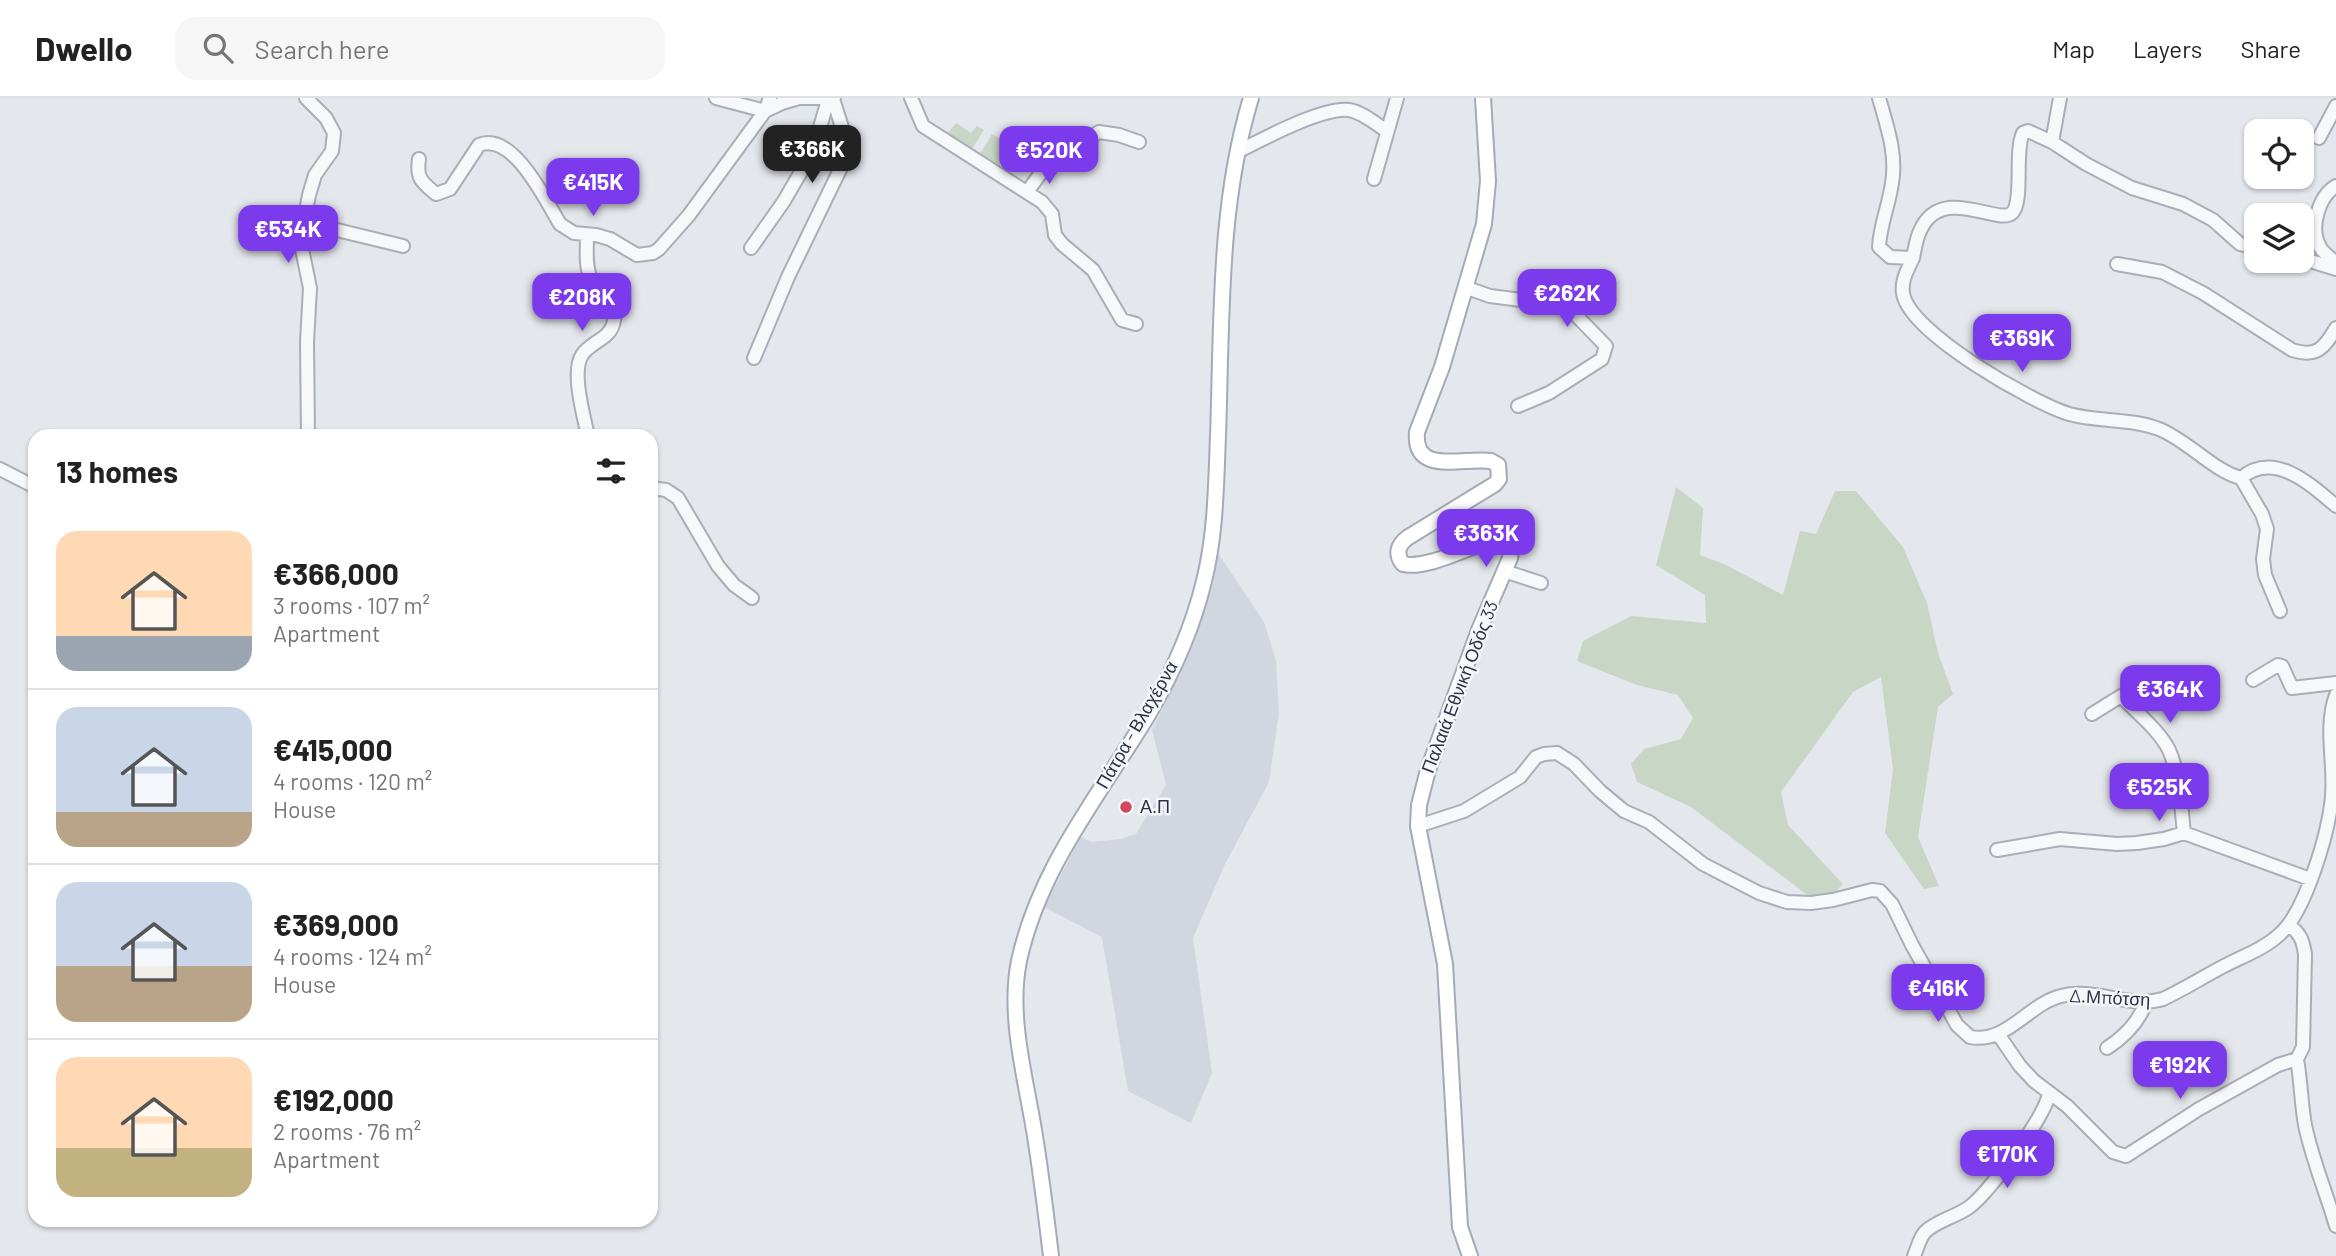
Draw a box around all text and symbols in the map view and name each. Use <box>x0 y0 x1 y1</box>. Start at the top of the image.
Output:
search box <box>175 17 665 80</box>
text: Dwello <box>35 28 133 68</box>
icon: search <box>199 29 237 67</box>
text: Search here <box>255 33 390 64</box>
text: Map <box>2052 34 2095 63</box>
text: Layers <box>2133 34 2202 63</box>
text: Share <box>2240 34 2301 63</box>
map controls <box>2244 119 2314 273</box>
button: locate <box>2244 119 2314 189</box>
pin: €366K <box>763 126 861 185</box>
pin: €520K <box>1000 126 1098 186</box>
text: €366K <box>779 134 845 162</box>
text: €520K <box>1015 135 1083 163</box>
pin: €415K <box>544 158 642 218</box>
text: €415K <box>562 167 624 195</box>
button: layers <box>2244 203 2314 273</box>
pin: €534K <box>239 206 337 265</box>
text: €534K <box>254 214 322 242</box>
pin: €262K <box>1518 270 1616 329</box>
pin: €208K <box>533 274 631 333</box>
text: €262K <box>1533 278 1601 306</box>
text: €208K <box>548 282 616 310</box>
pin: €369K <box>1973 314 2071 374</box>
text: €369K <box>1989 323 2055 351</box>
icon: filters <box>592 452 630 490</box>
text: 13 homes <box>56 453 178 489</box>
pin: €363K <box>1437 510 1535 569</box>
text: €363K <box>1453 518 1519 546</box>
text: €366,000 <box>273 555 399 591</box>
icon: home <box>112 559 196 643</box>
text: 3 rooms · 107 m² <box>273 591 430 619</box>
street label: Παλαιά Εθνική Οδός 33 <box>1416 597 1502 776</box>
text: Apartment <box>273 619 380 647</box>
street label: Πάτρα - Βλαχέρνα <box>1091 657 1182 792</box>
pin: €364K <box>2121 666 2219 725</box>
text: €364K <box>2136 674 2204 702</box>
text: €415,000 <box>273 731 393 767</box>
icon: home <box>112 735 196 819</box>
pin: €525K <box>2110 764 2208 823</box>
text: 4 rooms · 120 m² <box>273 767 432 795</box>
text: €525K <box>2126 772 2192 800</box>
text: House <box>273 795 336 823</box>
place label: Α.Π <box>1140 795 1170 817</box>
marker: Α.Π <box>1118 799 1134 815</box>
text: €369,000 <box>273 906 399 942</box>
icon: home <box>112 910 196 994</box>
text: 4 rooms · 124 m² <box>273 942 432 970</box>
pin: €416K <box>1889 964 1987 1024</box>
text: House <box>273 970 336 998</box>
text: €416K <box>1907 973 1969 1001</box>
street label: Δ.Μπότση <box>2069 984 2151 1010</box>
pin: €192K <box>2131 1042 2229 1101</box>
text: €192K <box>2149 1050 2211 1078</box>
text: €192,000 <box>273 1081 394 1117</box>
icon: home <box>112 1085 196 1169</box>
text: 2 rooms · 76 m² <box>273 1117 421 1145</box>
pin: €170K <box>1958 1130 2056 1190</box>
text: €170K <box>1976 1139 2038 1167</box>
text: Apartment <box>273 1145 380 1173</box>

